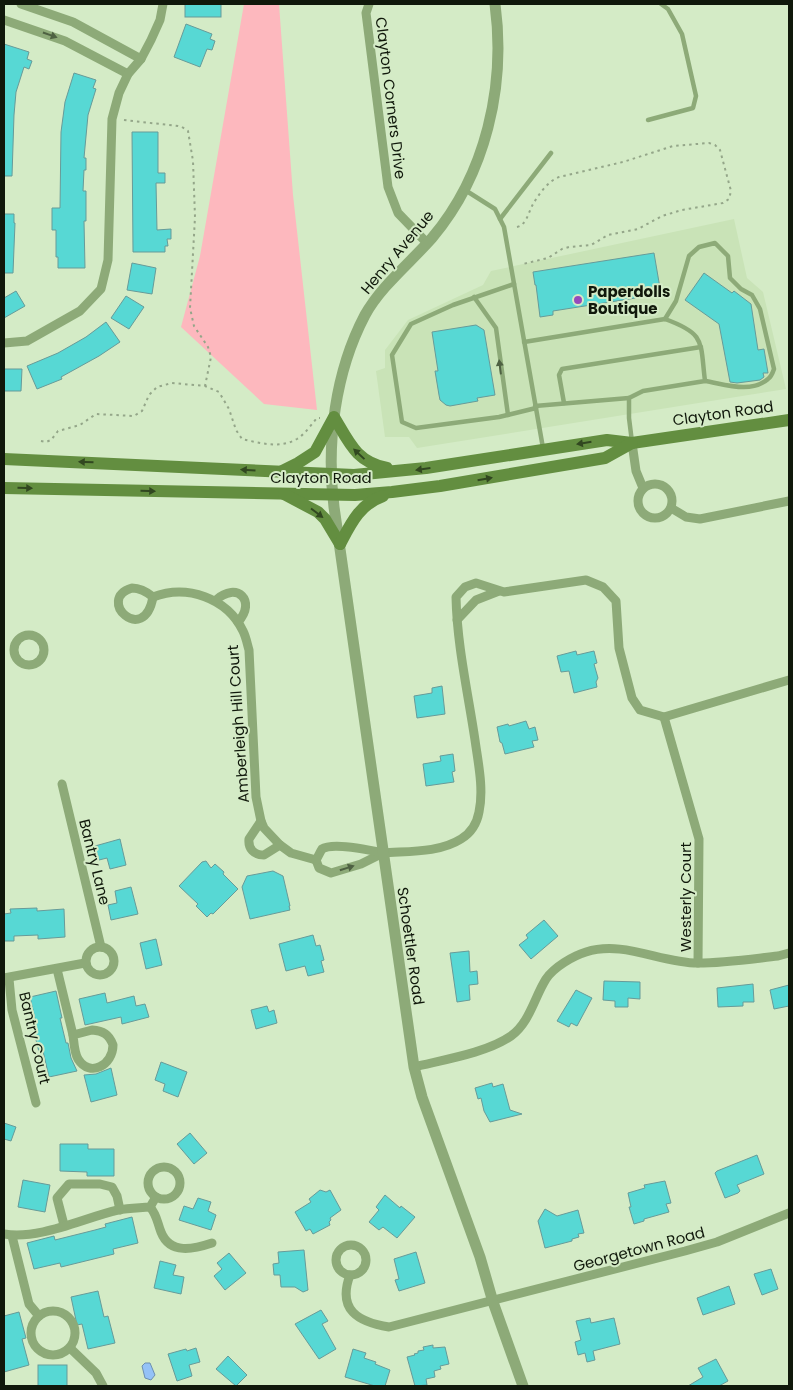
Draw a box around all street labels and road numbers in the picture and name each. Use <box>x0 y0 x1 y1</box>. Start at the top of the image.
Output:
street label: Clayton Corners Drive <box>371 16 411 180</box>
street label: Henry Avenue <box>356 206 438 298</box>
street label: Clayton Road <box>671 396 775 430</box>
street label: Clayton Road <box>270 467 372 488</box>
street label: Amberleigh Hill Court <box>222 644 254 804</box>
street label: Bantry Lane <box>74 817 116 907</box>
street label: Westerly Court <box>675 842 696 952</box>
street label: Schoettler Road <box>392 886 430 1006</box>
street label: Bantry Court <box>14 990 56 1086</box>
street label: Georgetown Road <box>571 1221 707 1277</box>

